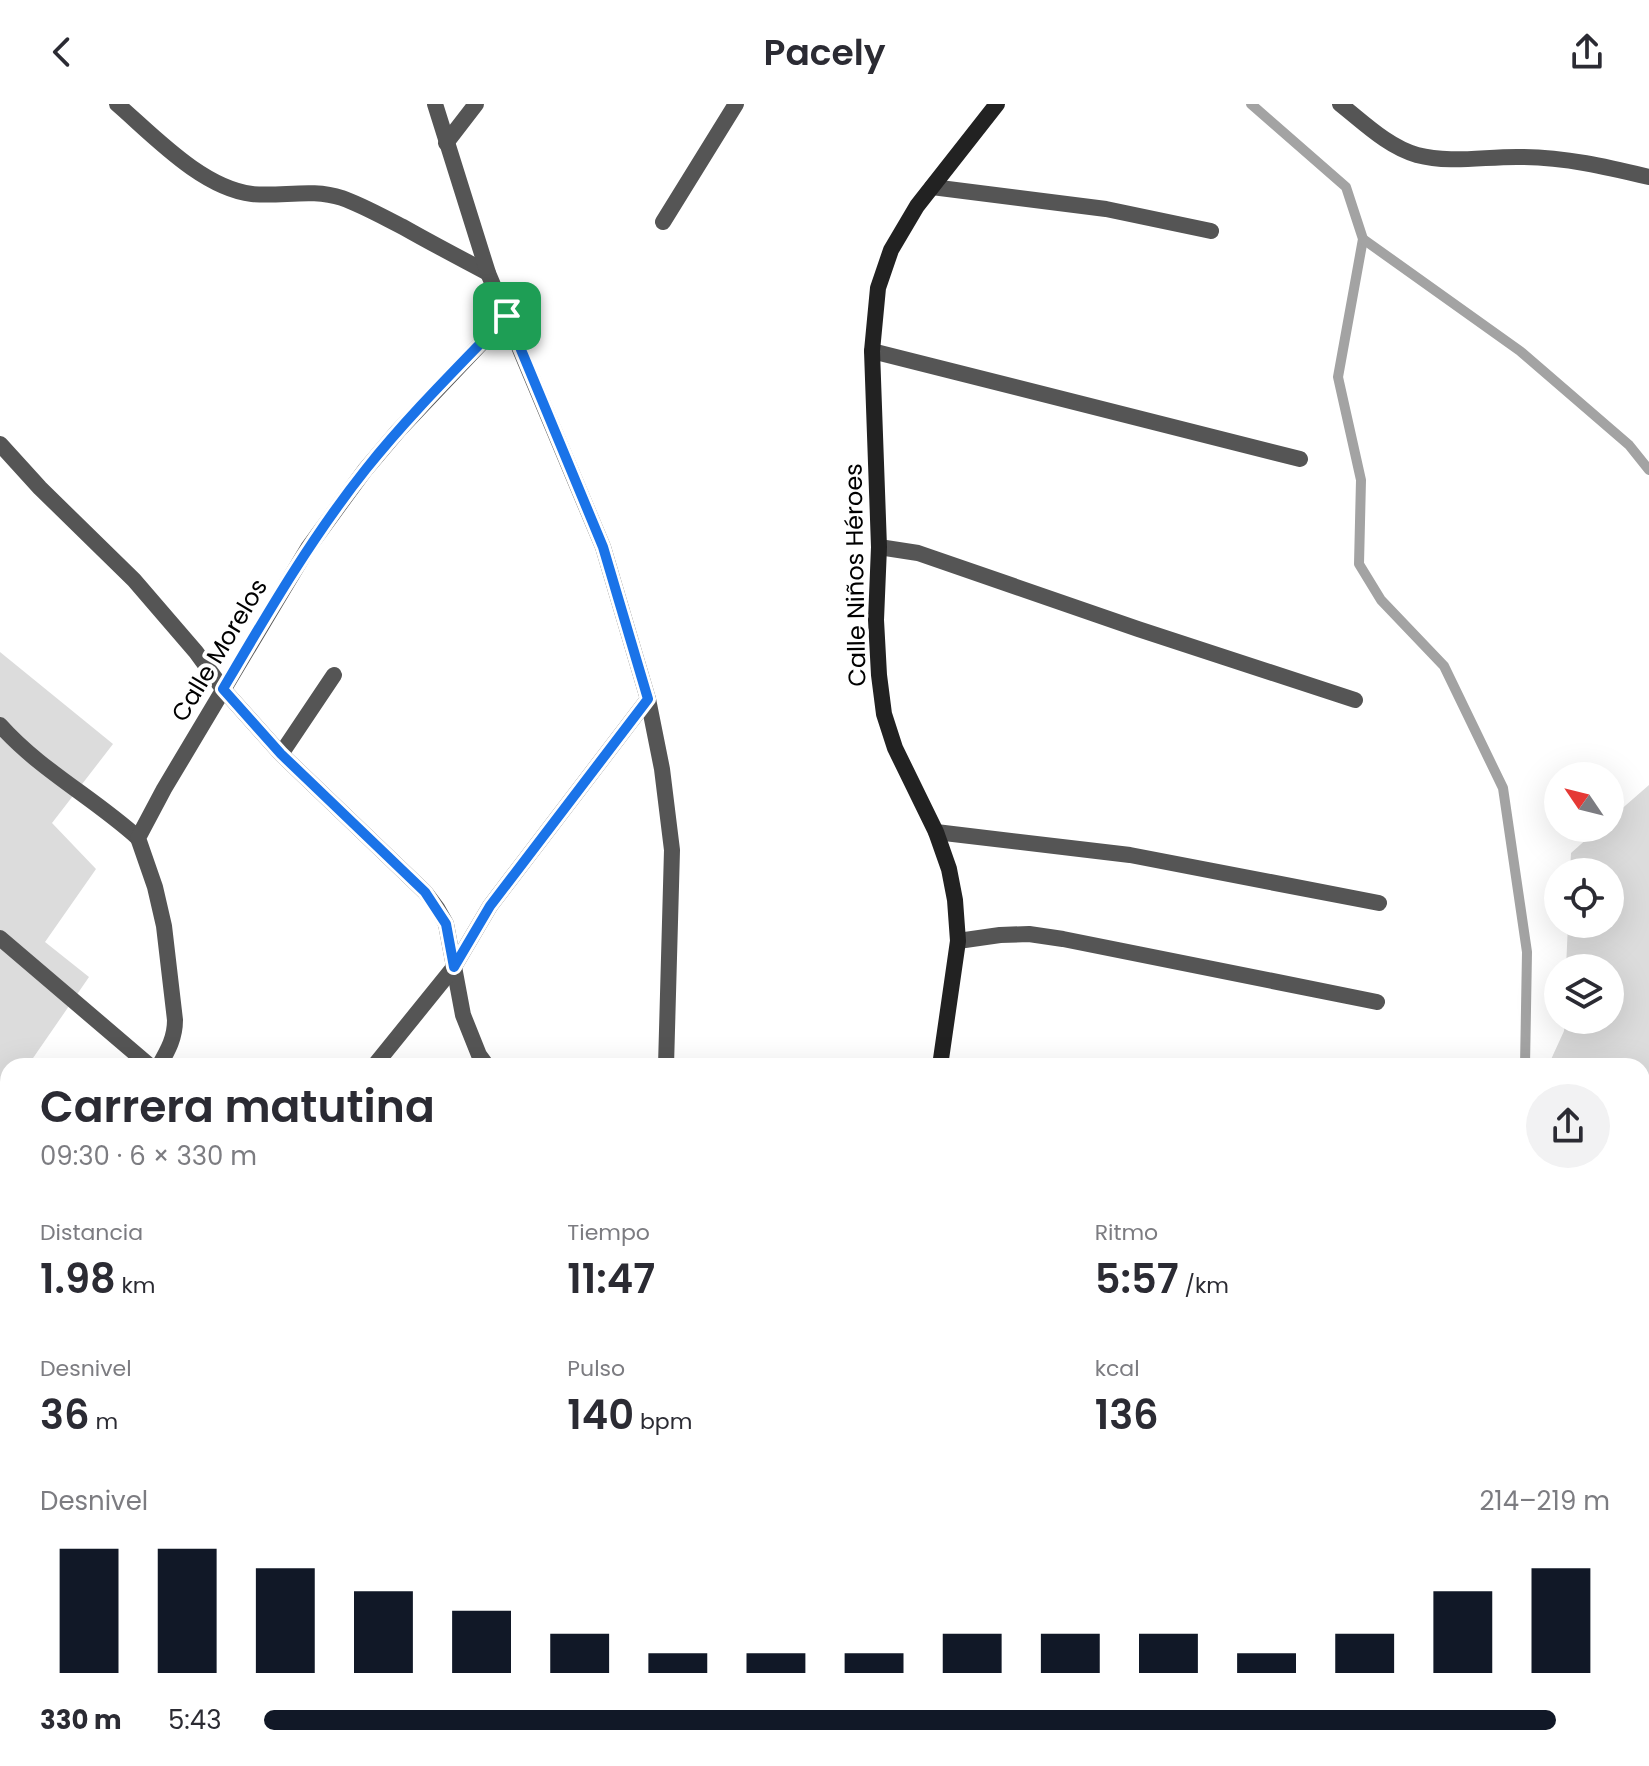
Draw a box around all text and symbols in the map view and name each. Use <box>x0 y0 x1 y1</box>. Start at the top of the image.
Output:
text: Pacely <box>764 27 885 78</box>
icon: back <box>40 30 84 74</box>
icon: share <box>1565 30 1609 74</box>
pin <box>473 282 541 350</box>
icon: arrive <box>485 294 529 338</box>
street label: Calle Niños Héroes <box>837 463 873 687</box>
street label: Calle Morelos <box>163 572 275 728</box>
north arrow <box>1544 762 1624 842</box>
map controls <box>1544 762 1624 1034</box>
button: locate <box>1544 858 1624 938</box>
button: layers <box>1544 954 1624 1034</box>
text: Carrera matutina <box>40 1076 435 1137</box>
button: share <box>1526 1084 1610 1168</box>
text: 09:30 · 6 × 330 m <box>40 1138 257 1174</box>
text: Distancia <box>40 1217 143 1248</box>
text: Tiempo <box>567 1217 650 1248</box>
text: Ritmo <box>1095 1217 1158 1248</box>
text: 1.98 <box>40 1251 116 1307</box>
text: 11:47 <box>567 1251 655 1307</box>
text: 5:57 <box>1095 1251 1179 1307</box>
text: km <box>116 1270 156 1301</box>
text: /km <box>1179 1270 1229 1301</box>
text: Desnivel <box>40 1353 132 1384</box>
text: Pulso <box>567 1353 625 1384</box>
text: kcal <box>1095 1353 1140 1384</box>
text: 36 <box>40 1387 90 1443</box>
text: 140 <box>567 1387 634 1443</box>
text: 136 <box>1095 1387 1159 1443</box>
text: m <box>90 1406 118 1437</box>
text: bpm <box>634 1406 692 1437</box>
text: Desnivel <box>40 1483 148 1519</box>
text: 214–219 m <box>1479 1483 1610 1519</box>
text: 330 m <box>40 1702 121 1738</box>
text: 5:43 <box>168 1702 222 1738</box>

